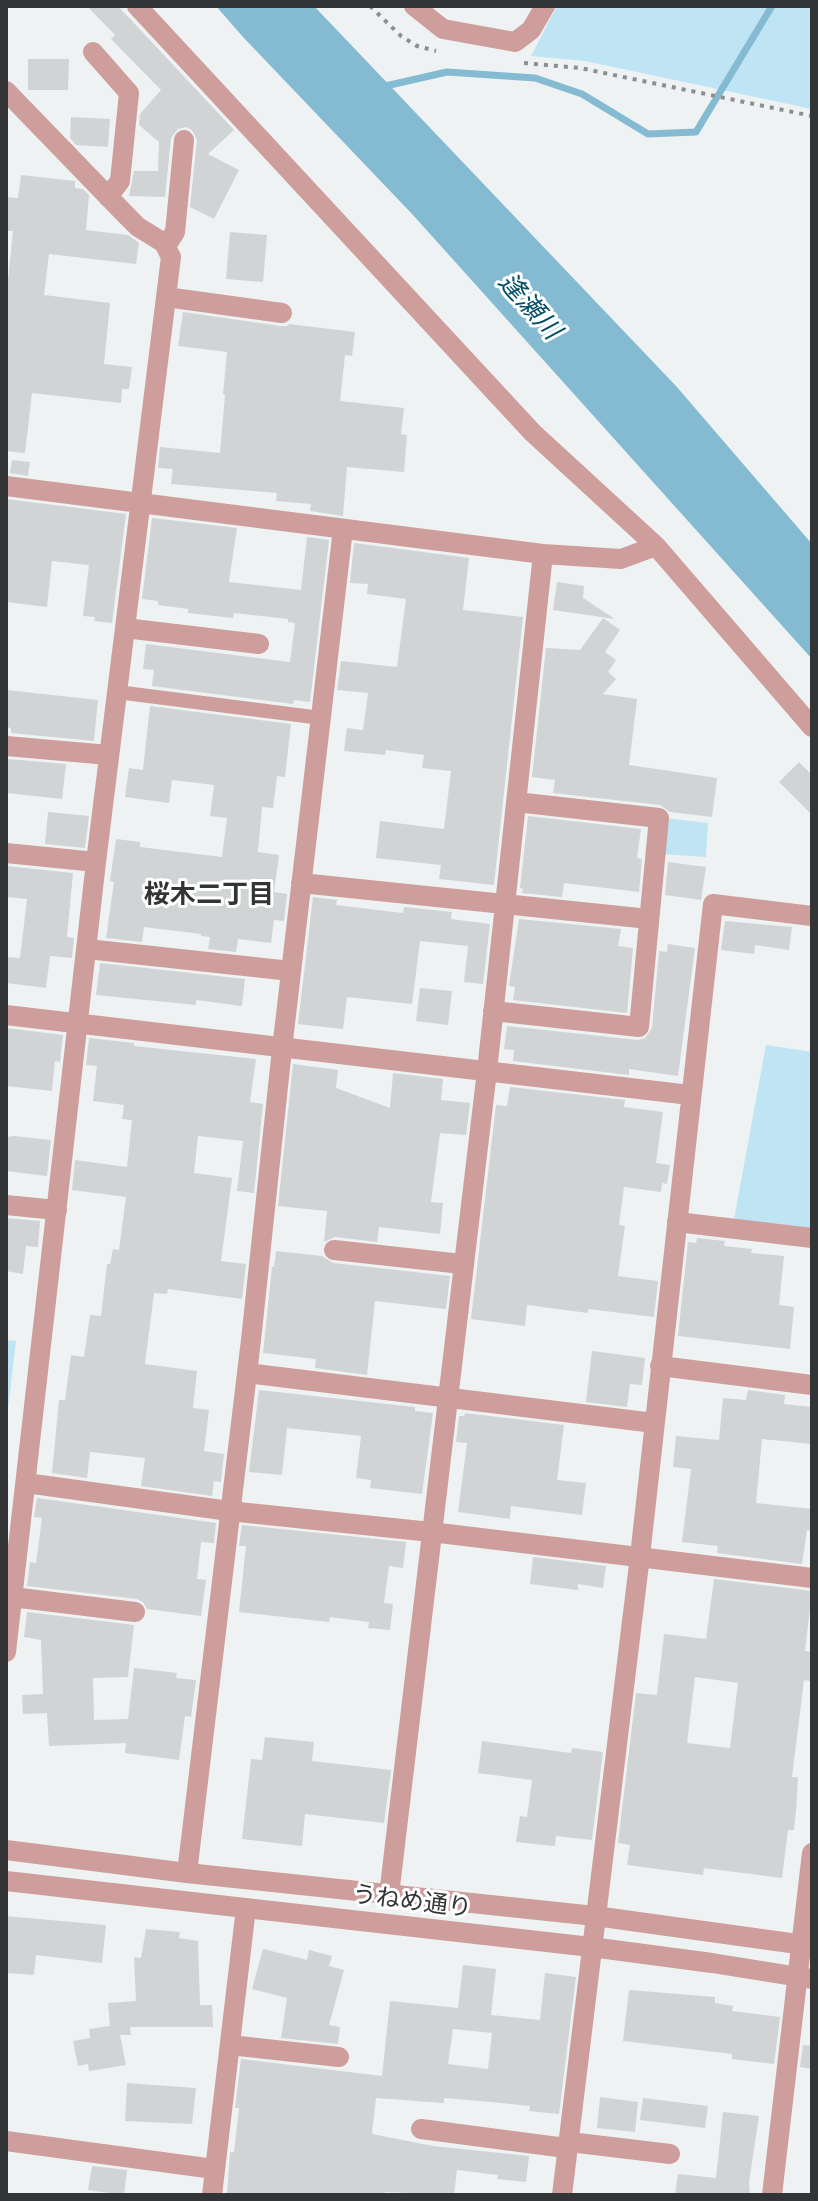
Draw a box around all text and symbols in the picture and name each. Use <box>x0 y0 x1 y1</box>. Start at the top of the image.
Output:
water label: 逢瀬川 <box>492 267 568 345</box>
district label: 桜木二丁目 <box>144 878 274 910</box>
street label: うねめ通り <box>351 1879 473 1923</box>

